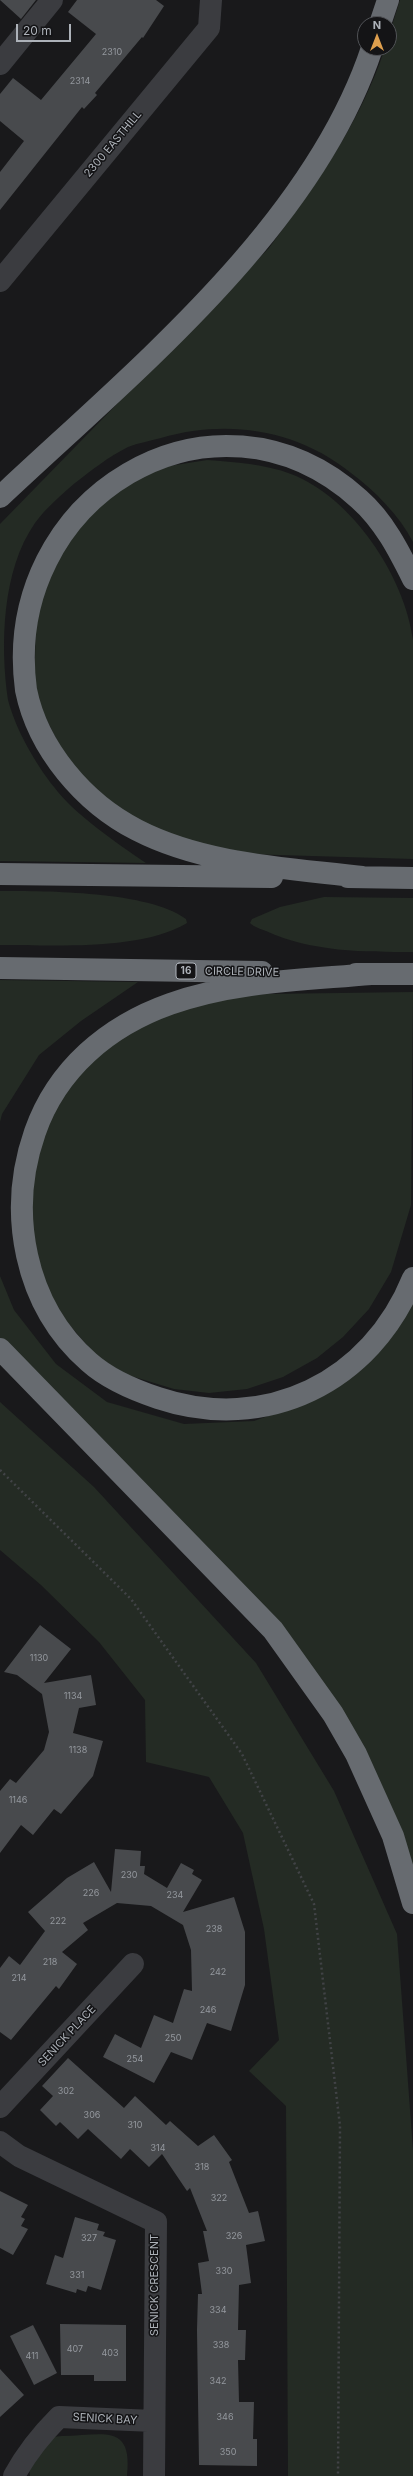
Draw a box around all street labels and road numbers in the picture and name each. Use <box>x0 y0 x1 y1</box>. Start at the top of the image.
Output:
street label: 2300 EASTHILL <box>81 108 145 180</box>
road number: 16 <box>176 963 196 979</box>
street label: CIRCLE DRIVE <box>205 965 279 979</box>
street label: SENICK PLACE <box>35 2003 99 2069</box>
street label: SENICK CRESCENT <box>148 2234 162 2336</box>
street label: SENICK BAY <box>72 2411 138 2427</box>

